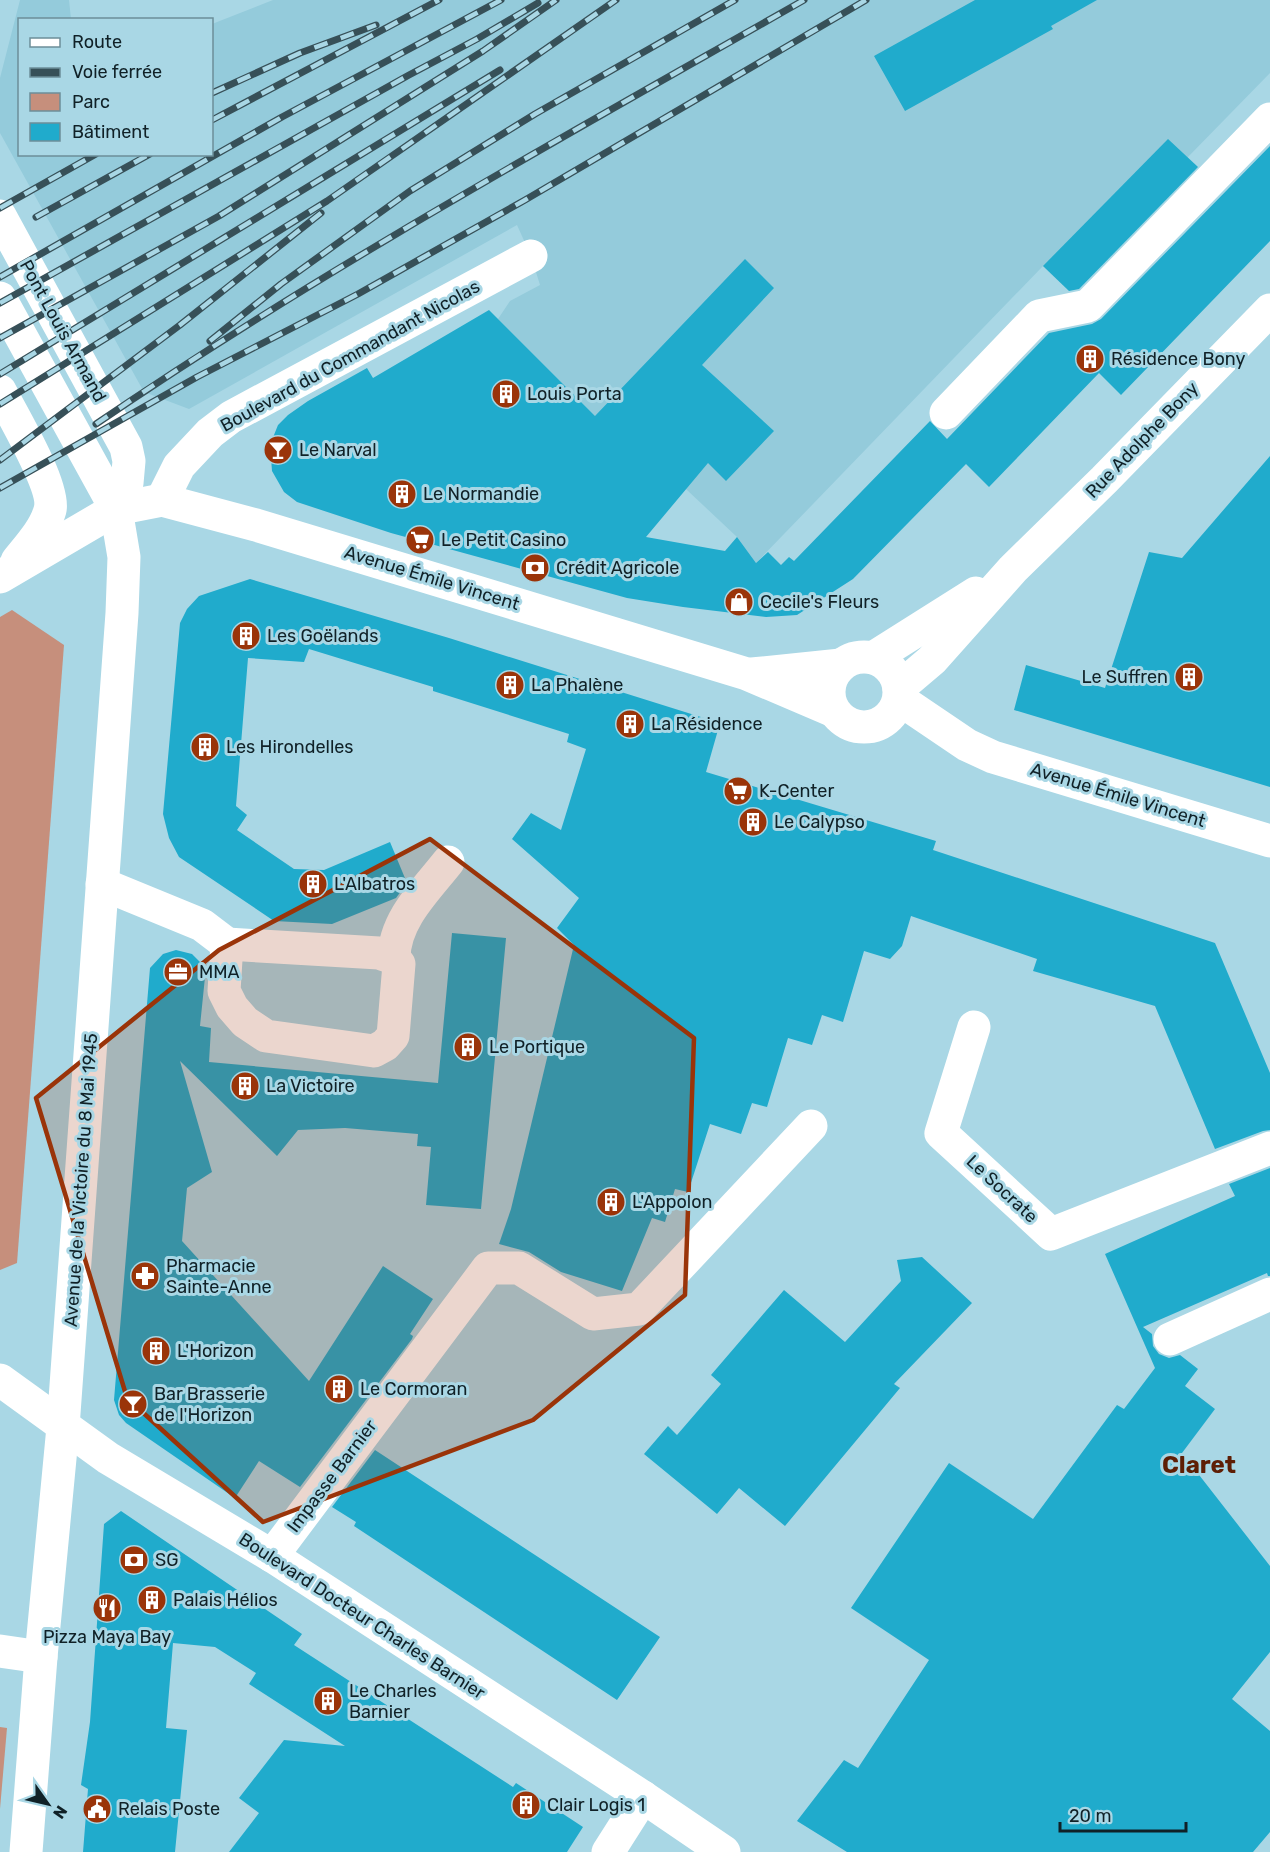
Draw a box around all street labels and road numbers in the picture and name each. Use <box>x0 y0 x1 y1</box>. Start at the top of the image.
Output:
street label: Pont Louis Armand <box>15 256 111 406</box>
street label: Boulevard du Commandant Nicolas <box>216 275 484 437</box>
street label: Rue Adolphe Bony <box>1081 377 1203 503</box>
street label: Avenue Émile Vincent <box>342 541 522 615</box>
street label: Avenue Émile Vincent <box>1028 758 1208 832</box>
street label: Avenue de la Victoire du 8 Mai 1945 <box>60 1032 102 1328</box>
street label: Le Socrate <box>962 1150 1042 1228</box>
street label: Impasse Barnier <box>282 1415 382 1537</box>
street label: Boulevard Docteur Charles Barnier <box>235 1528 489 1704</box>

